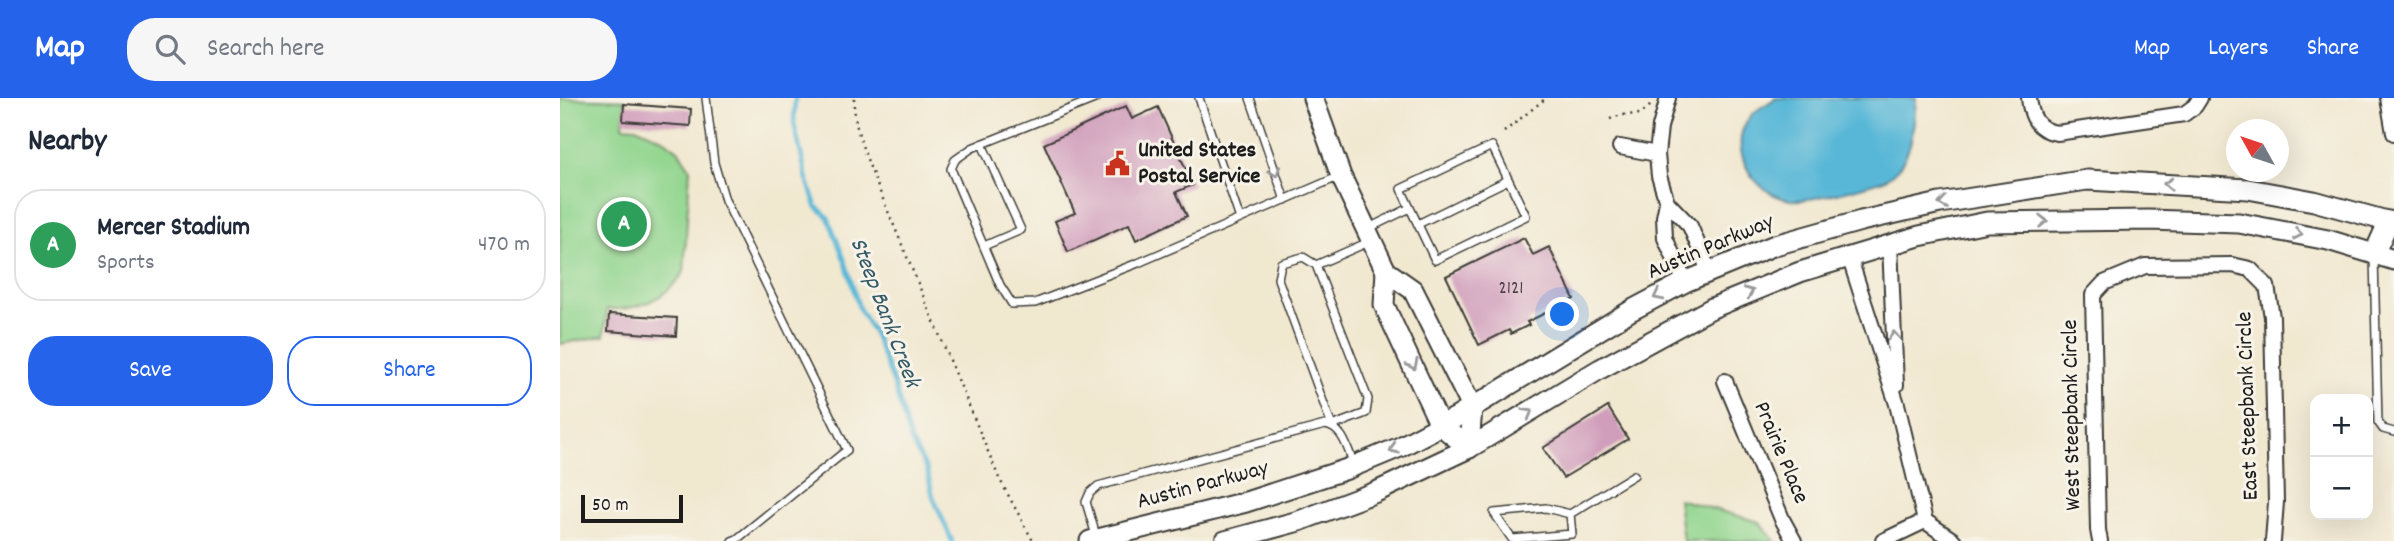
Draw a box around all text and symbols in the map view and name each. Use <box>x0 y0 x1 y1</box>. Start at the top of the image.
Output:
search box <box>127 18 617 81</box>
text: Map <box>35 26 85 73</box>
icon: search <box>151 30 189 68</box>
text: Search here <box>207 31 325 68</box>
text: Map <box>2134 32 2170 66</box>
text: Layers <box>2208 32 2269 66</box>
text: Share <box>2307 32 2359 66</box>
north arrow <box>2226 119 2289 182</box>
text: Nearby <box>28 122 106 165</box>
place label: United States Postal Service <box>1138 135 1260 194</box>
public building icon: United States Postal Service <box>1104 150 1132 178</box>
one-way arrow <box>1267 165 1281 178</box>
one-way arrow <box>2163 177 2174 192</box>
one-way arrow <box>1937 195 1949 210</box>
pin: A <box>601 198 647 250</box>
street label: Austin Parkway <box>1642 206 1780 290</box>
text: Mercer Stadium <box>97 210 250 247</box>
one-way arrow <box>2038 213 2049 229</box>
one-way arrow <box>2292 226 2304 241</box>
text: A <box>47 229 59 262</box>
text: 470 m <box>478 229 530 262</box>
water label: Steep Bank Creek <box>840 233 929 395</box>
text: Sports <box>97 247 155 280</box>
house number: 2121 <box>1499 276 1523 303</box>
one-way arrow <box>1741 286 1754 300</box>
one-way arrow <box>1653 288 1665 302</box>
your location <box>1545 297 1579 331</box>
street label: East Steepbank Circle <box>2229 311 2269 501</box>
street label: West Steepbank Circle <box>2055 319 2091 511</box>
one-way arrow <box>1887 330 1902 341</box>
button: Save <box>28 336 273 406</box>
button: Share <box>287 336 532 406</box>
one-way arrow <box>1405 358 1419 370</box>
map controls <box>2310 394 2373 520</box>
button: + <box>2310 394 2373 457</box>
street label: Prairie Place <box>1744 397 1816 509</box>
one-way arrow <box>1520 408 1533 421</box>
one-way arrow <box>1389 441 1401 455</box>
street label: Austin Parkway <box>1134 452 1273 519</box>
button: − <box>2310 457 2373 520</box>
scale bar <box>581 492 682 524</box>
text: 50 m <box>592 493 629 520</box>

